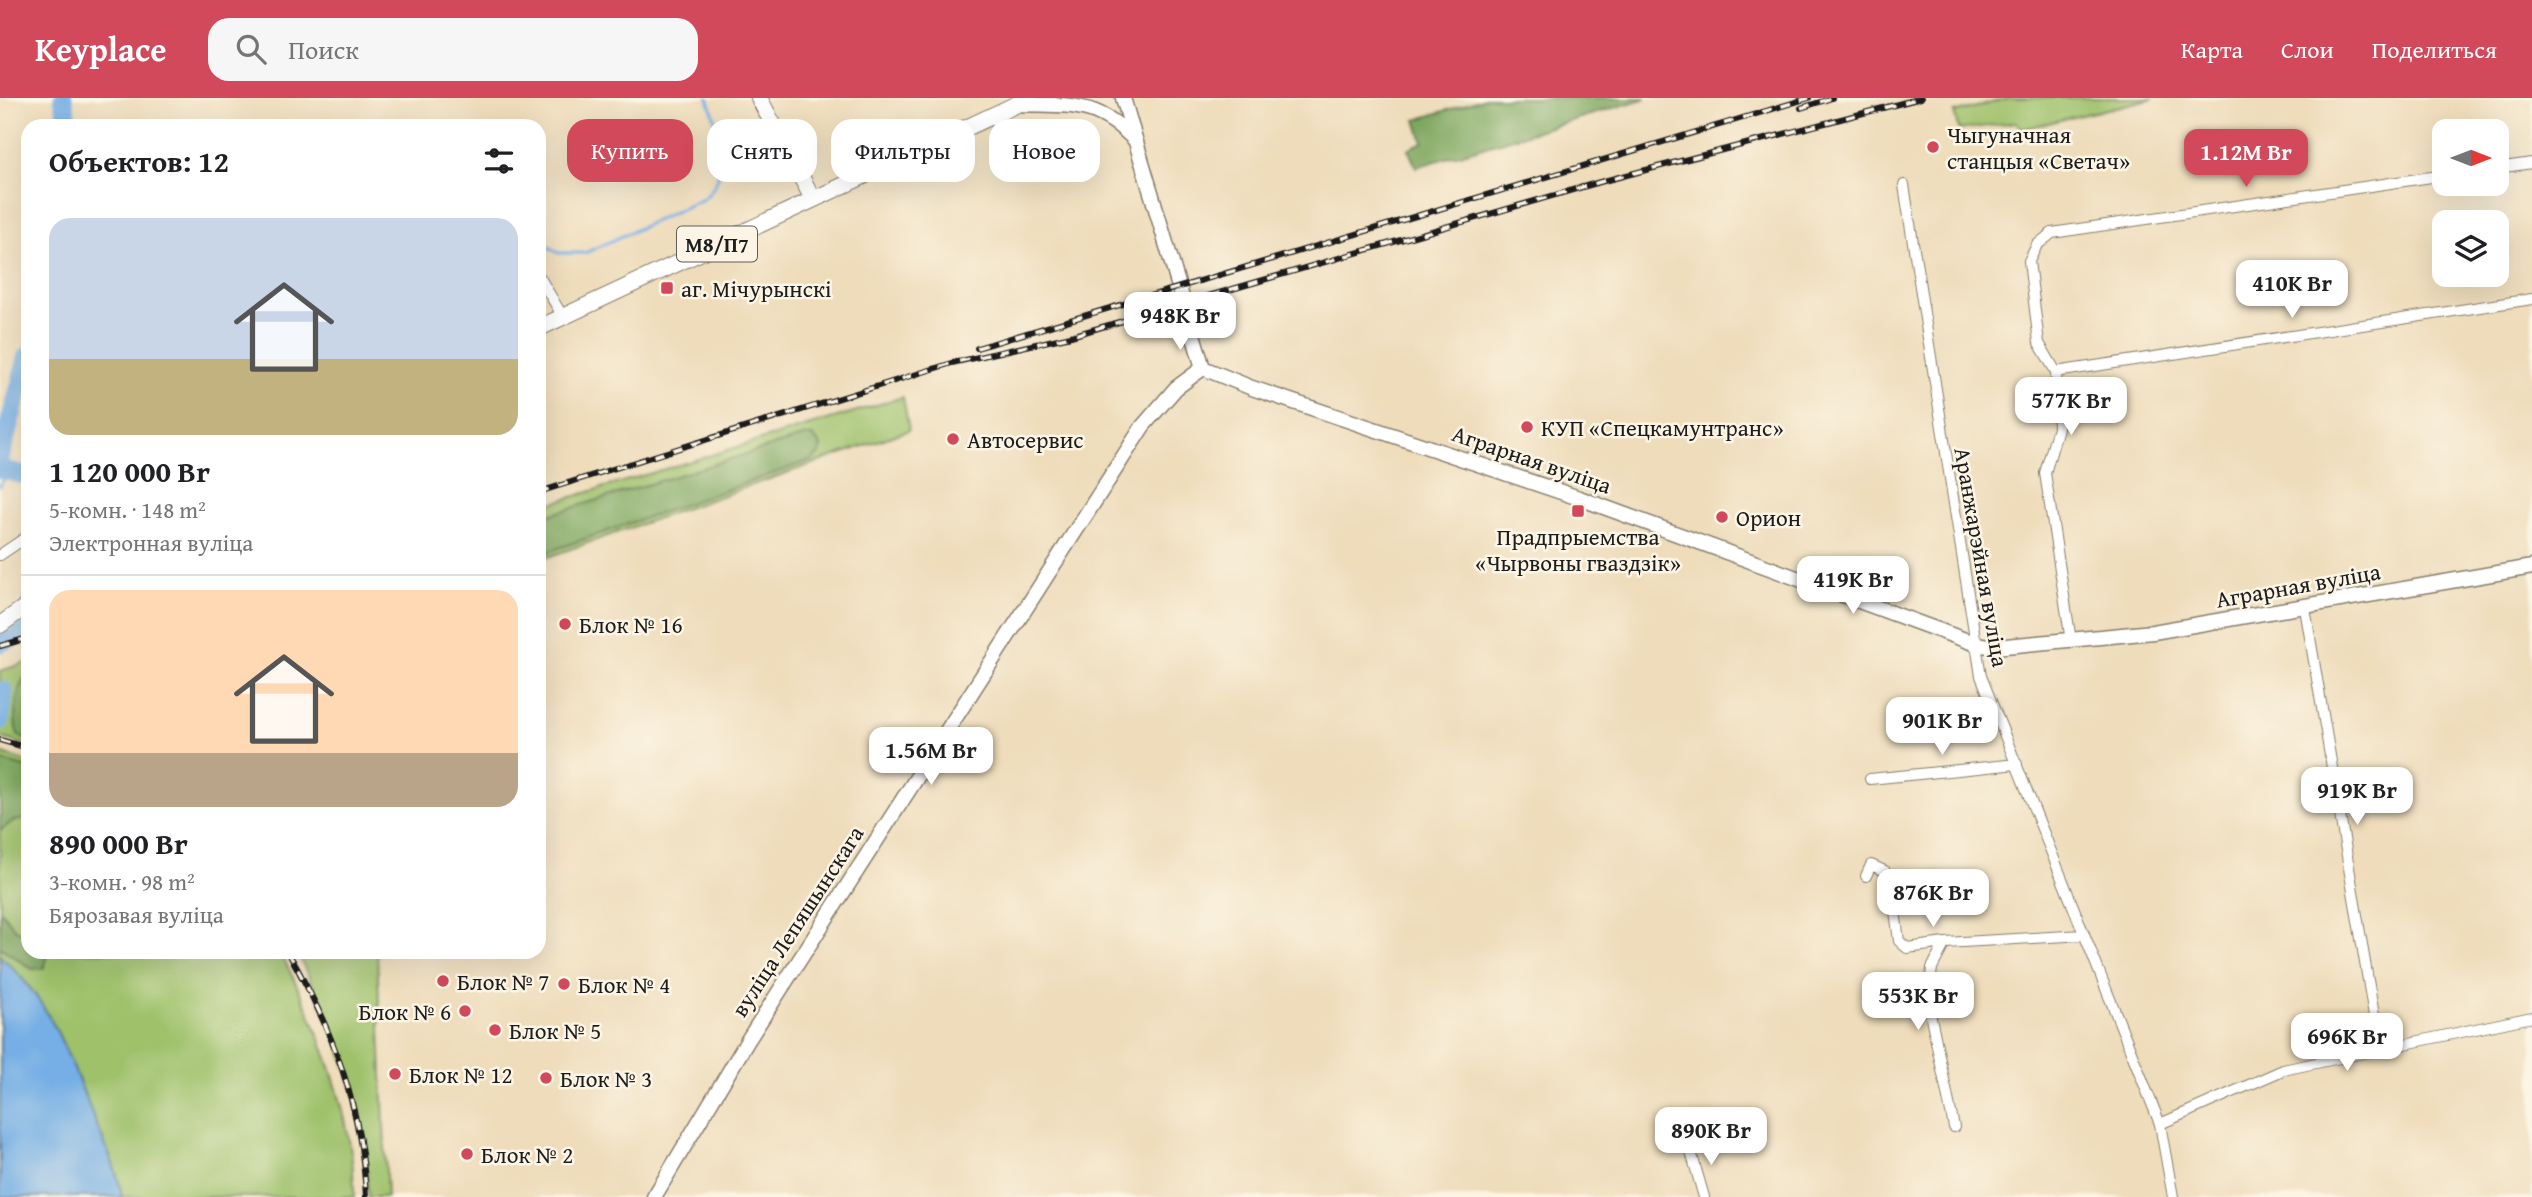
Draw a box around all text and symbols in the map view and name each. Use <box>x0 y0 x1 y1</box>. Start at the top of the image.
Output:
search box <box>208 18 698 81</box>
text: Keyplace <box>35 25 166 73</box>
icon: search <box>232 30 270 68</box>
text: Поиск <box>288 30 359 69</box>
text: Карта <box>2181 32 2243 67</box>
text: Слои <box>2281 32 2334 67</box>
text: Поделиться <box>2372 32 2497 67</box>
place label: Чыгуначная станцыя «Светач» <box>1947 118 2130 177</box>
chip: Купить <box>567 119 693 182</box>
chip: Снять <box>707 119 817 182</box>
chip: Фильтры <box>831 119 975 182</box>
chip: Новое <box>989 119 1100 182</box>
north arrow <box>2432 119 2510 196</box>
map controls <box>2432 119 2509 287</box>
pin: 1.12M Br <box>2174 130 2318 189</box>
text: 1.12M Br <box>2200 135 2292 168</box>
text: Объектов: 12 <box>49 139 229 183</box>
marker: Чыгуначная станцыя «Светач» <box>1925 139 1941 155</box>
icon: filters <box>480 142 518 180</box>
button: layers <box>2432 210 2509 287</box>
road number: М8/П7 <box>677 226 757 262</box>
pin: 410K Br <box>2227 260 2357 320</box>
icon: home <box>221 264 347 390</box>
text: 410K Br <box>2252 266 2332 299</box>
place label: аг. Мічурынскі <box>681 272 831 305</box>
marker: аг. Мічурынскі <box>659 280 675 296</box>
pin: 948K Br <box>1115 292 1245 352</box>
text: 948K Br <box>1140 298 1220 331</box>
pin: 577K Br <box>2006 378 2136 437</box>
text: 577K Br <box>2031 383 2111 416</box>
place label: КУП «Спецкамунтранс» <box>1541 411 1784 444</box>
street label: Аграрная вуліца <box>1448 416 1616 502</box>
marker: КУП «Спецкамунтранс» <box>1519 419 1535 435</box>
place label: Автосервис <box>967 423 1084 456</box>
marker: Автосервис <box>945 431 961 447</box>
street label: Аранжарэйная вуліца <box>1946 445 2018 669</box>
text: 1 120 000 Br <box>49 449 210 493</box>
text: 5-комн. · 148 m² <box>49 493 206 526</box>
place label: Орион <box>1736 501 1801 534</box>
marker: Прадпрыемства «Чырвоны гваздзік» <box>1570 503 1586 519</box>
marker: Орион <box>1714 509 1730 525</box>
place label: Прадпрыемства «Чырвоны гваздзік» <box>1475 520 1681 579</box>
text: Электронная вуліца <box>49 526 253 559</box>
street label: Аграрная вуліца <box>2213 554 2383 616</box>
pin: 419K Br <box>1788 556 1918 616</box>
text: 419K Br <box>1813 562 1893 595</box>
place label: Блок № 16 <box>579 608 682 641</box>
marker: Блок № 16 <box>557 616 573 632</box>
icon: home <box>221 636 347 762</box>
pin: 901K Br <box>1877 698 2007 757</box>
text: 901K Br <box>1902 703 1982 736</box>
pin: 1.56M Br <box>859 728 1003 787</box>
text: 1.56M Br <box>885 733 977 766</box>
pin: 919K Br <box>2292 768 2422 827</box>
text: 919K Br <box>2317 773 2397 806</box>
street label: вуліца Лепяшынскага <box>723 819 871 1023</box>
text: 890 000 Br <box>49 821 188 865</box>
text: 3-комн. · 98 m² <box>49 865 195 898</box>
pin: 876K Br <box>1868 870 1998 929</box>
text: 876K Br <box>1893 875 1973 908</box>
text: Бярозавая вуліца <box>49 898 224 931</box>
place label: Блок № 7 <box>457 965 549 998</box>
place label: Блок № 4 <box>578 968 670 1001</box>
pin: 553K Br <box>1853 972 1983 1032</box>
marker: Блок № 7 <box>435 973 451 989</box>
marker: Блок № 4 <box>556 976 572 992</box>
text: 553K Br <box>1878 978 1958 1011</box>
place label: Блок № 6 <box>359 995 451 1028</box>
marker: Блок № 6 <box>457 1003 473 1019</box>
place label: Блок № 5 <box>509 1014 601 1047</box>
pin: 696K Br <box>2282 1014 2412 1073</box>
text: 696K Br <box>2307 1019 2387 1052</box>
marker: Блок № 5 <box>487 1022 503 1038</box>
place label: Блок № 12 <box>409 1058 512 1091</box>
place label: Блок № 3 <box>560 1062 652 1095</box>
marker: Блок № 12 <box>387 1066 403 1082</box>
marker: Блок № 3 <box>538 1070 554 1086</box>
pin: 890K Br <box>1646 1108 1776 1167</box>
text: 890K Br <box>1671 1113 1751 1146</box>
place label: Блок № 2 <box>481 1138 573 1171</box>
marker: Блок № 2 <box>459 1146 475 1162</box>

